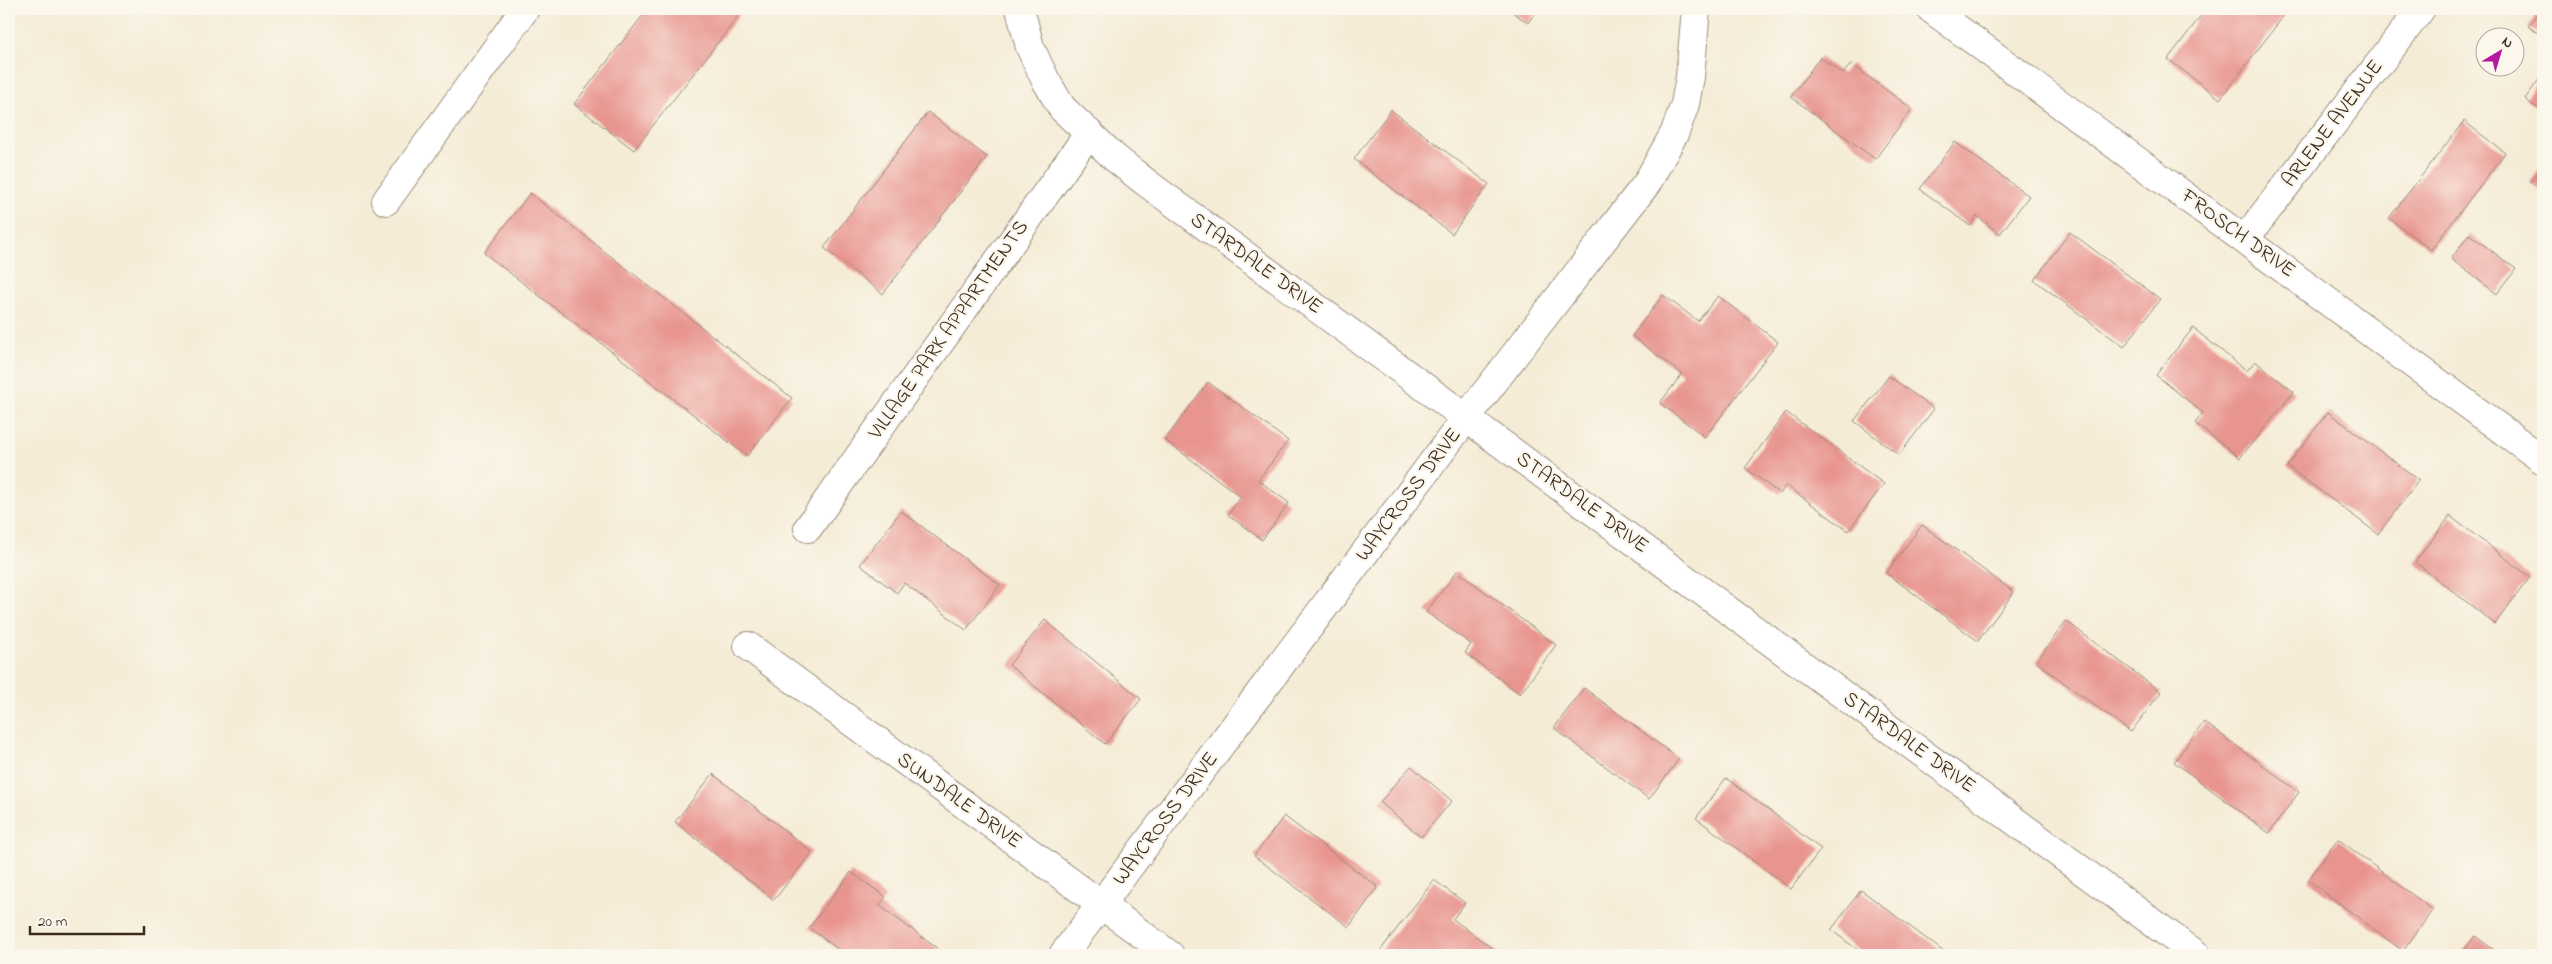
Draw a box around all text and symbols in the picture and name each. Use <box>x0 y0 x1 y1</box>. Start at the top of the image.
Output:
north arrow <box>2474 28 2524 78</box>
text: N <box>2497 32 2517 54</box>
street label: ARLENE AVENUE <box>2275 54 2391 194</box>
street label: FROSCH DRIVE <box>2174 182 2301 286</box>
street label: STARDALE DRIVE <box>1183 206 1329 322</box>
street label: VILLAGE PARK APPARTMENTS <box>861 214 1036 447</box>
street label: WAYCROSS DRIVE <box>1349 422 1469 568</box>
street label: STARDALE DRIVE <box>1509 445 1655 561</box>
street label: STARDALE DRIVE <box>1836 685 1982 801</box>
street label: SUNDALE DRIVE <box>890 745 1028 857</box>
street label: WAYCROSS DRIVE <box>1106 746 1226 892</box>
scale bar <box>30 904 144 936</box>
text: 20 m <box>38 911 68 933</box>

